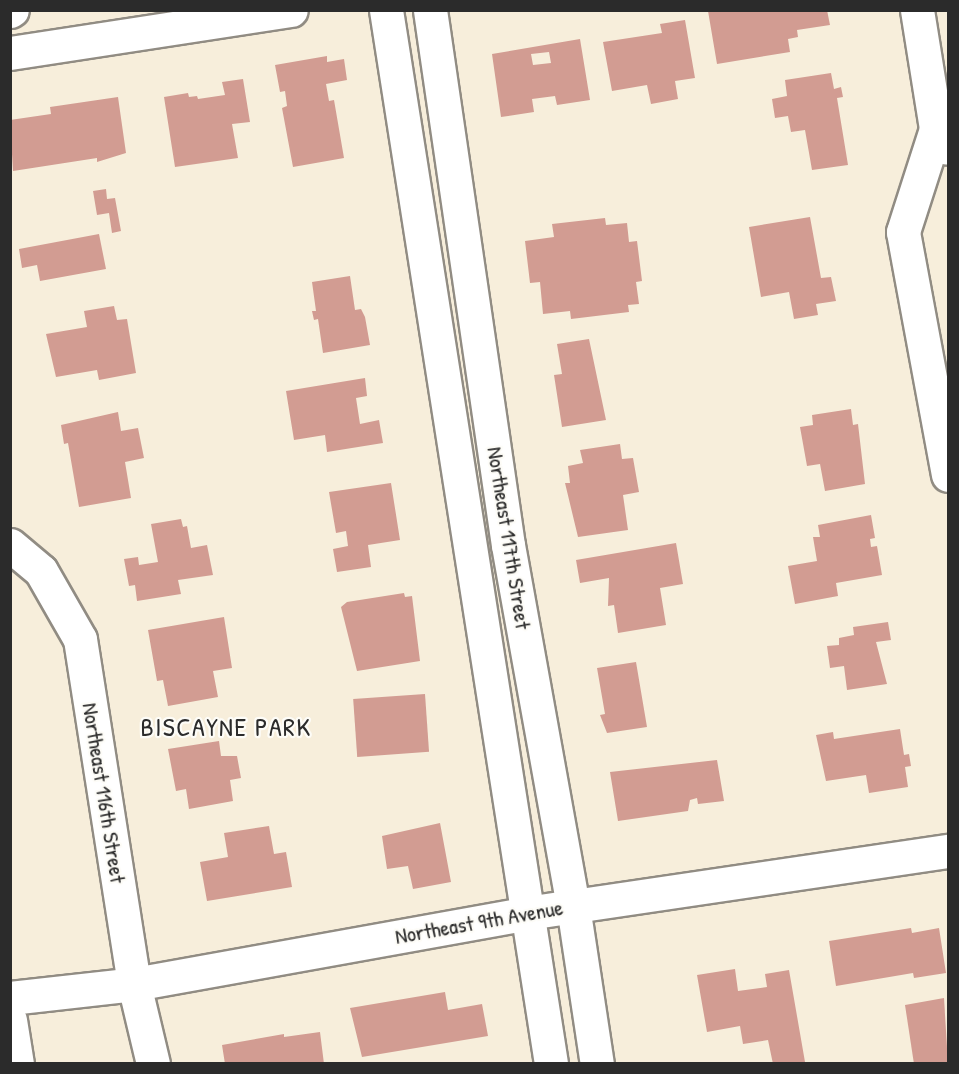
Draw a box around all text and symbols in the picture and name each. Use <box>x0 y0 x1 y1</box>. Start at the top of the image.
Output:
street label: Northeast 117th Street <box>482 445 536 631</box>
street label: Northeast 116th Street <box>77 701 131 885</box>
district label: BISCAYNE PARK <box>140 711 312 743</box>
street label: Northeast 9th Avenue <box>393 894 565 950</box>

